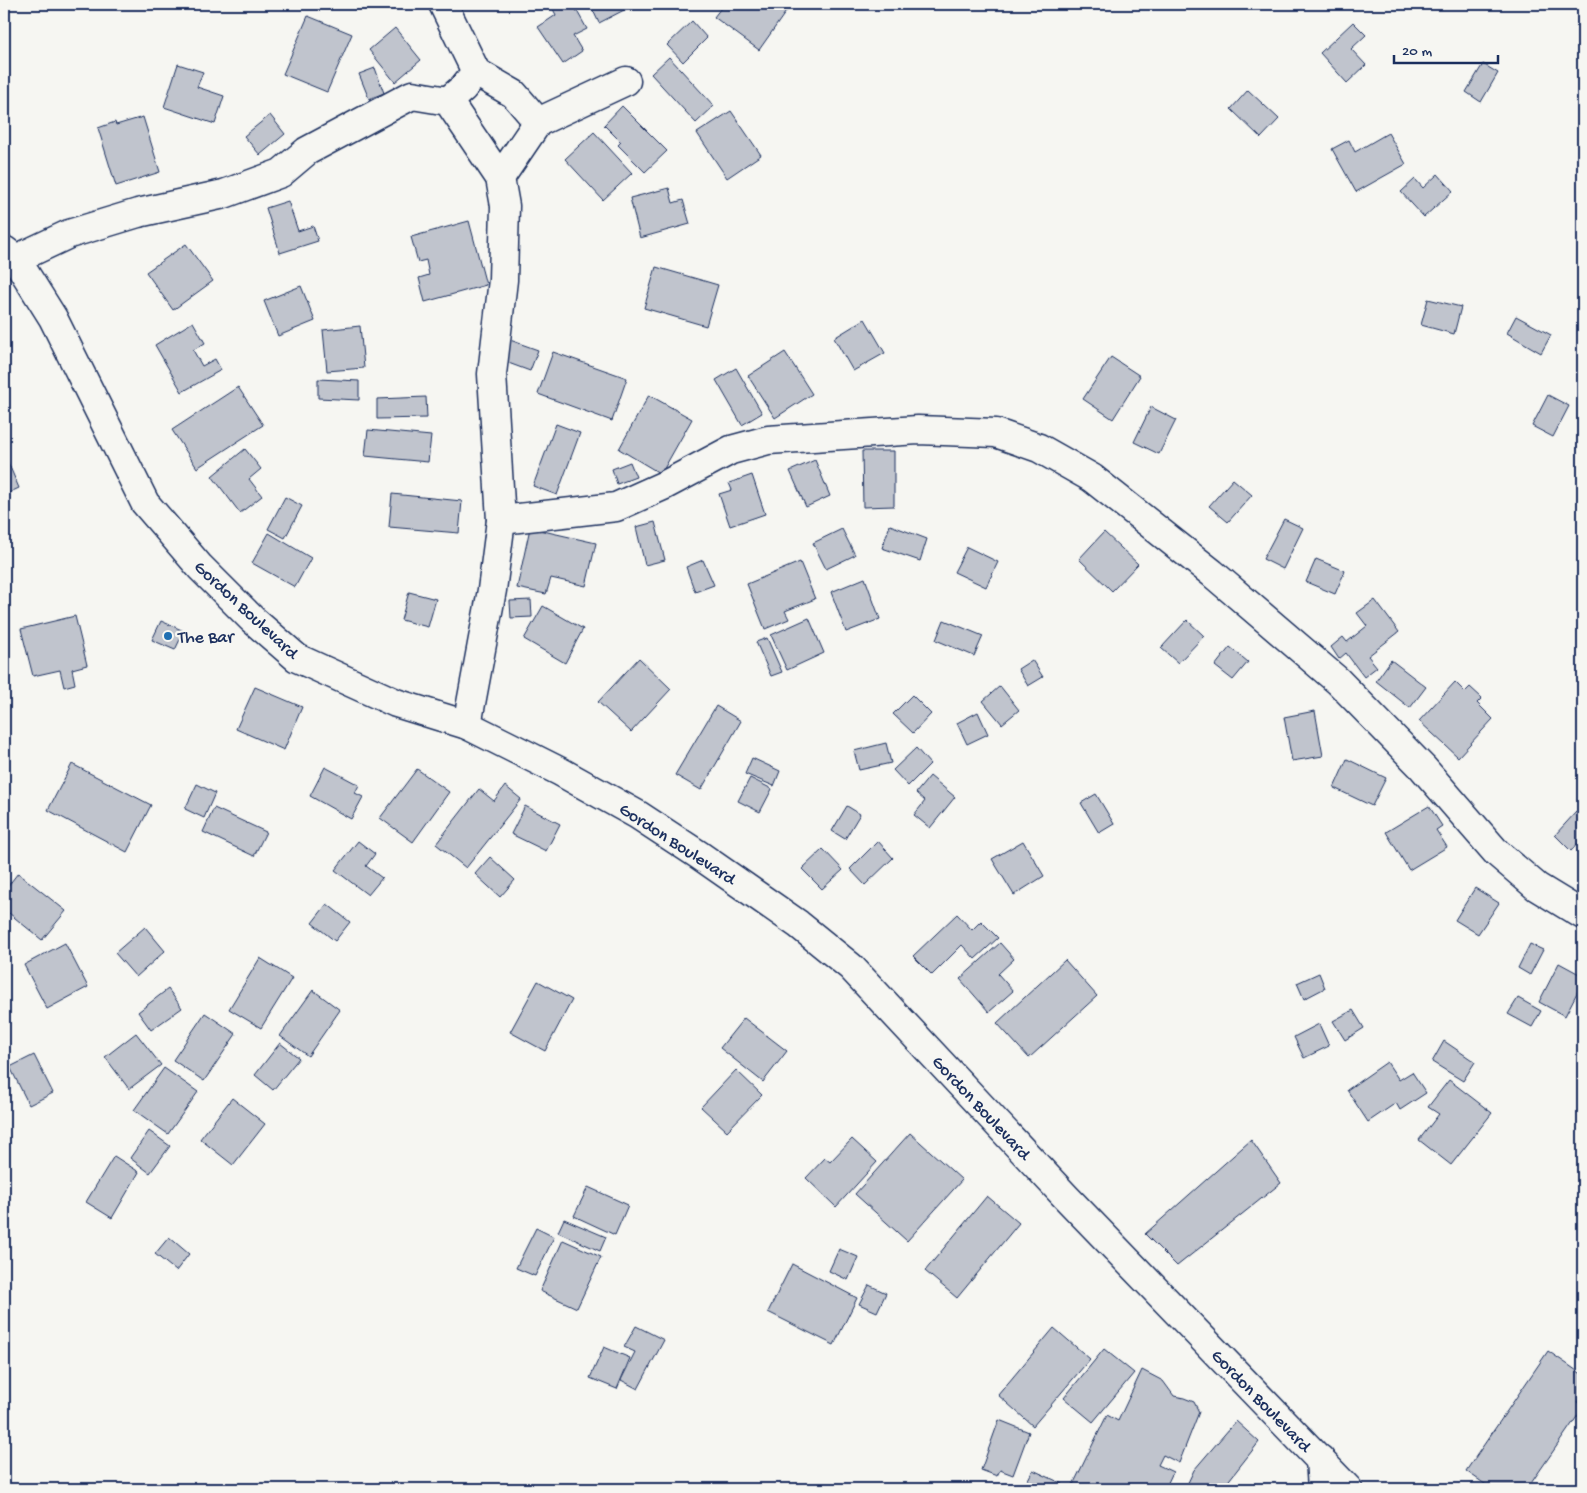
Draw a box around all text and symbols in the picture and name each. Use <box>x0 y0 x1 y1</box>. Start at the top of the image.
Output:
scale bar <box>1394 32 1498 64</box>
text: 20 m <box>1402 43 1432 61</box>
street label: Gordon Boulevard <box>189 557 303 665</box>
place label: The Bar <box>177 628 235 649</box>
marker: The Bar <box>162 630 174 642</box>
street label: Gordon Boulevard <box>614 800 740 891</box>
street label: Gordon Boulevard <box>927 1052 1035 1166</box>
street label: Gordon Boulevard <box>1206 1346 1316 1459</box>

